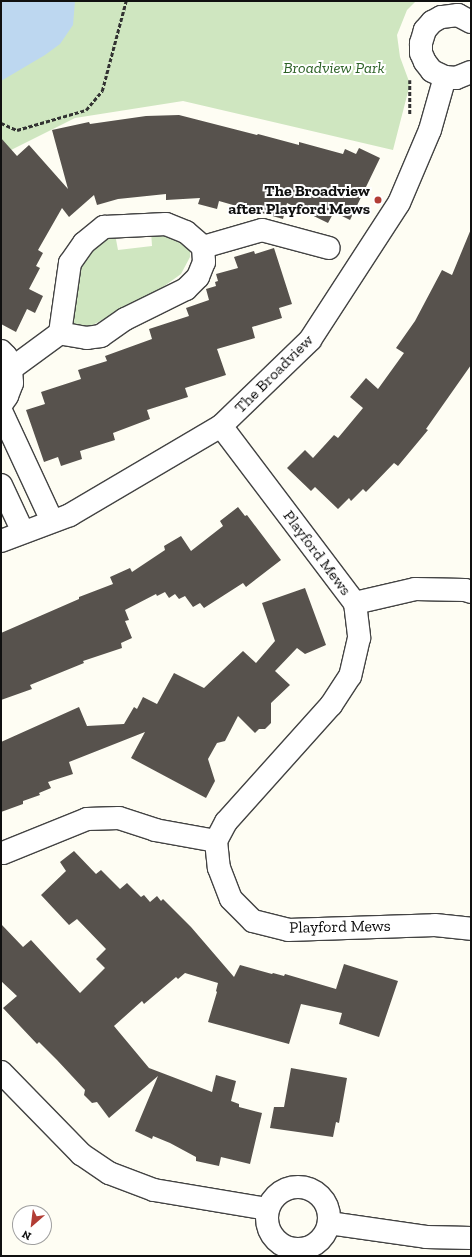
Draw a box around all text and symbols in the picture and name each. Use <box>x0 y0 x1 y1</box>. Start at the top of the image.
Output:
park label: Broadview Park <box>283 58 385 78</box>
place label: The Broadview after Playford Mews <box>228 181 370 219</box>
marker: The Broadview after Playford Mews <box>373 195 383 205</box>
street label: The Broadview <box>231 331 317 417</box>
street label: Playford Mews <box>279 507 355 599</box>
street label: Playford Mews <box>289 917 391 937</box>
north arrow <box>12 1205 52 1245</box>
text: N <box>20 1227 33 1243</box>

